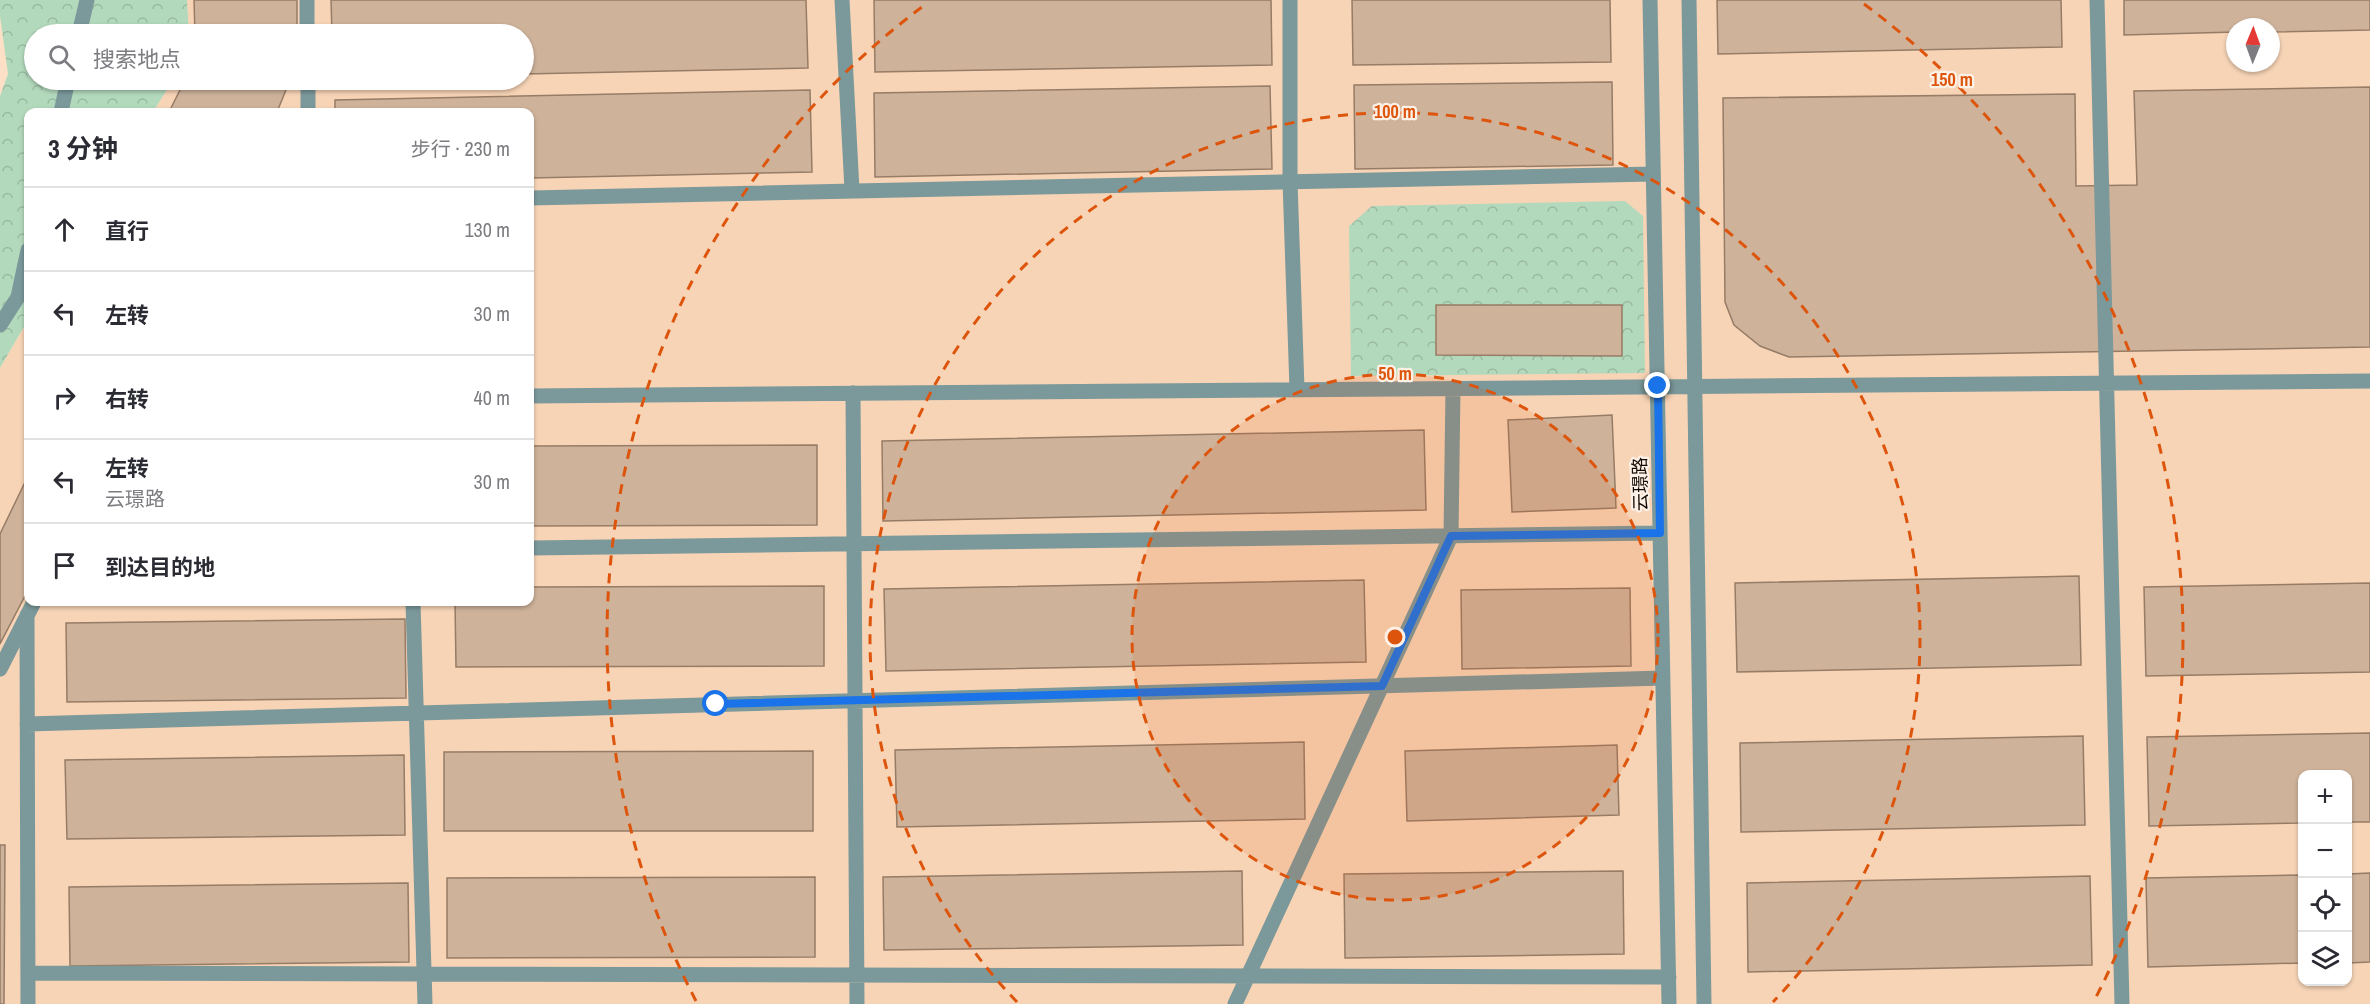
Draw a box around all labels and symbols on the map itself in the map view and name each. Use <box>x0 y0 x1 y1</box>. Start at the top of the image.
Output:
north arrow <box>2226 18 2280 72</box>
text: 150 m <box>1931 67 1973 92</box>
text: 100 m <box>1374 99 1416 124</box>
text: 50 m <box>1378 361 1412 386</box>
route end <box>1644 372 1670 398</box>
street label: 云璟路 <box>1627 457 1653 511</box>
centre of rings <box>1385 627 1405 647</box>
route start <box>702 690 728 716</box>

